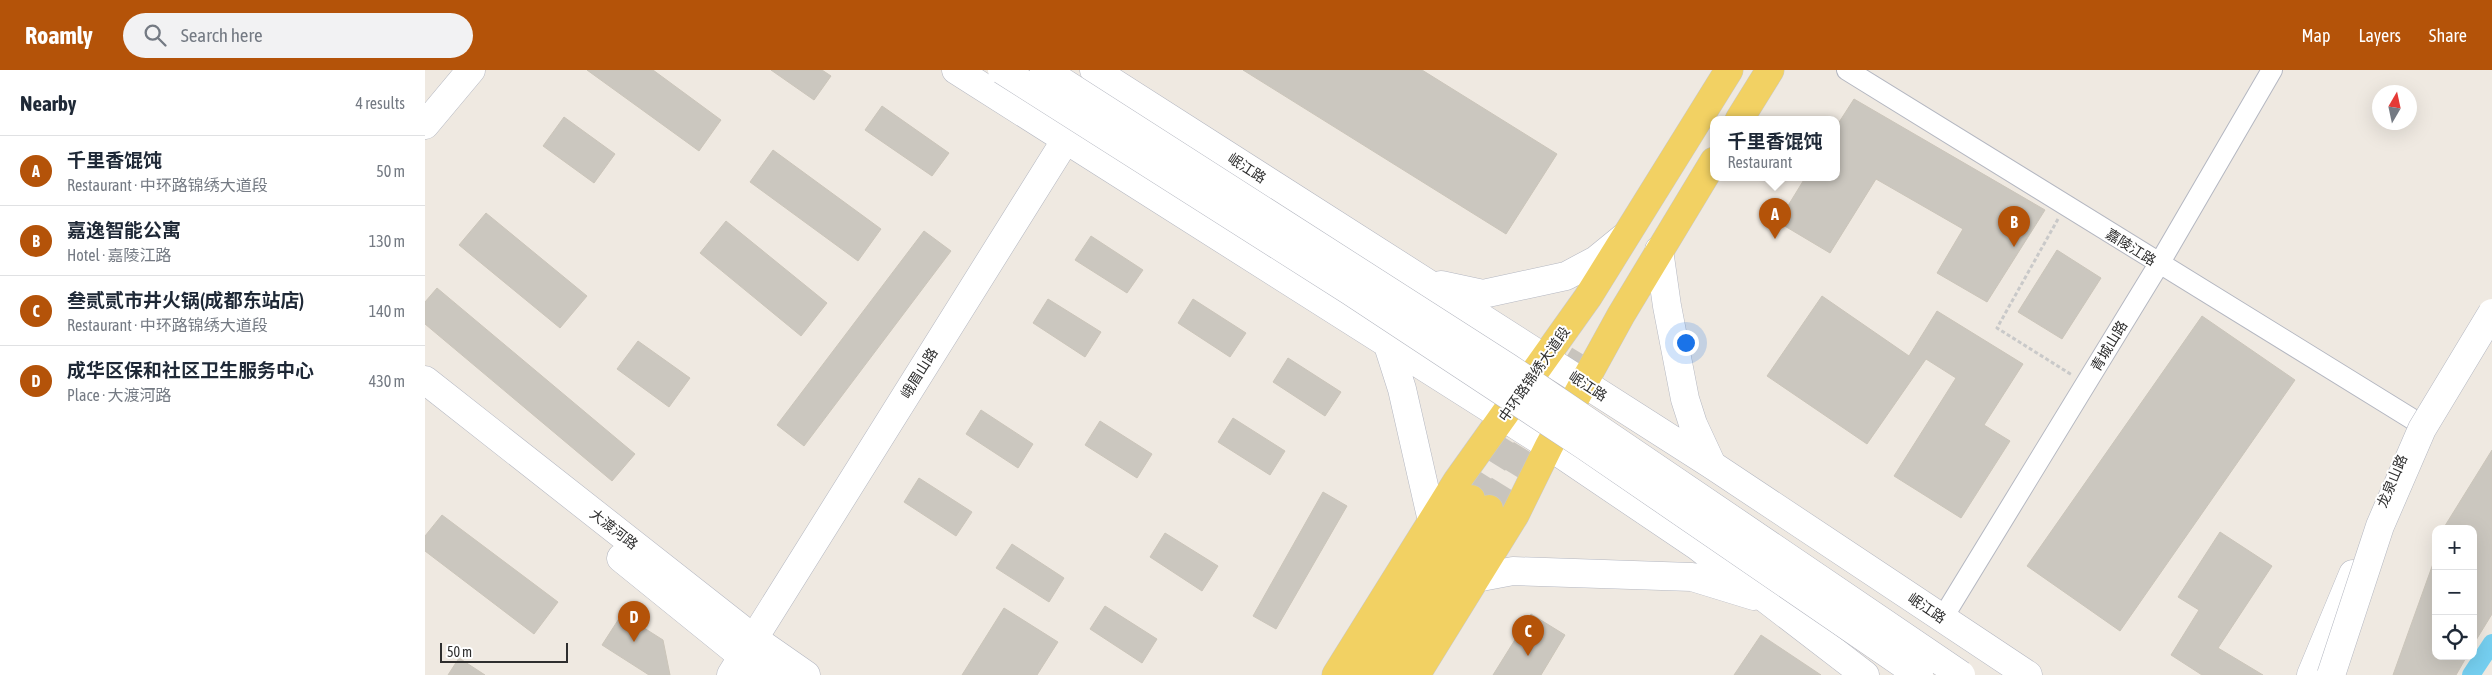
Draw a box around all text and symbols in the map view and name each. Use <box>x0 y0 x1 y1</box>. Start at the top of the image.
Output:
search box <box>123 13 473 58</box>
icon: search <box>141 21 169 49</box>
text: Roamly <box>25 22 93 49</box>
text: Search here <box>181 24 263 46</box>
text: Map <box>2301 25 2330 46</box>
text: Layers <box>2358 25 2401 46</box>
text: Share <box>2429 25 2467 46</box>
north arrow <box>2372 85 2417 130</box>
text: Nearby <box>20 91 76 115</box>
text: 4 results <box>355 94 405 112</box>
popup <box>1710 116 1840 181</box>
text: 千里香馄饨 <box>1727 130 1823 152</box>
text: 千里香馄饨 <box>67 149 162 171</box>
street label: 岷江路 <box>1225 150 1269 186</box>
text: Restaurant <box>1727 153 1792 171</box>
text: A <box>32 162 40 180</box>
text: 50 m <box>376 162 405 180</box>
text: Restaurant · 中环路锦绣大道段 <box>67 176 268 194</box>
pin: A <box>1759 198 1791 239</box>
pin: B <box>1998 206 2030 247</box>
text: 嘉逸智能公寓 <box>67 219 181 241</box>
street label: 嘉陵江路 <box>2103 225 2159 269</box>
text: B <box>32 232 40 250</box>
text: 130 m <box>369 232 405 250</box>
text: Hotel · 嘉陵江路 <box>67 246 172 264</box>
text: 叁贰贰市井火锅(成都东站店) <box>67 289 304 311</box>
text: C <box>32 302 40 320</box>
text: 140 m <box>369 302 405 320</box>
text: Restaurant · 中环路锦绣大道段 <box>67 316 268 334</box>
street label: 青城山路 <box>2088 318 2130 374</box>
street label: 中环路锦绣大道段 <box>1495 324 1573 424</box>
your location <box>1673 330 1699 356</box>
street label: 峨眉山路 <box>897 345 941 401</box>
text: 成华区保和社区卫生服务中心 <box>67 359 314 381</box>
street label: 岷江路 <box>1566 368 1610 404</box>
text: D <box>32 372 40 390</box>
text: 430 m <box>369 372 405 390</box>
text: Place · 大渡河路 <box>67 386 172 404</box>
street label: 龙泉山路 <box>2374 452 2410 510</box>
street label: 大渡河路 <box>587 505 641 553</box>
map controls <box>2432 525 2477 660</box>
button: + <box>2432 525 2477 570</box>
button: − <box>2432 570 2477 615</box>
street label: 岷江路 <box>1905 590 1949 626</box>
pin: D <box>618 601 650 642</box>
pin: C <box>1512 615 1544 656</box>
button: locate <box>2432 615 2477 660</box>
scale bar <box>440 640 567 663</box>
text: 50 m <box>447 644 472 660</box>

